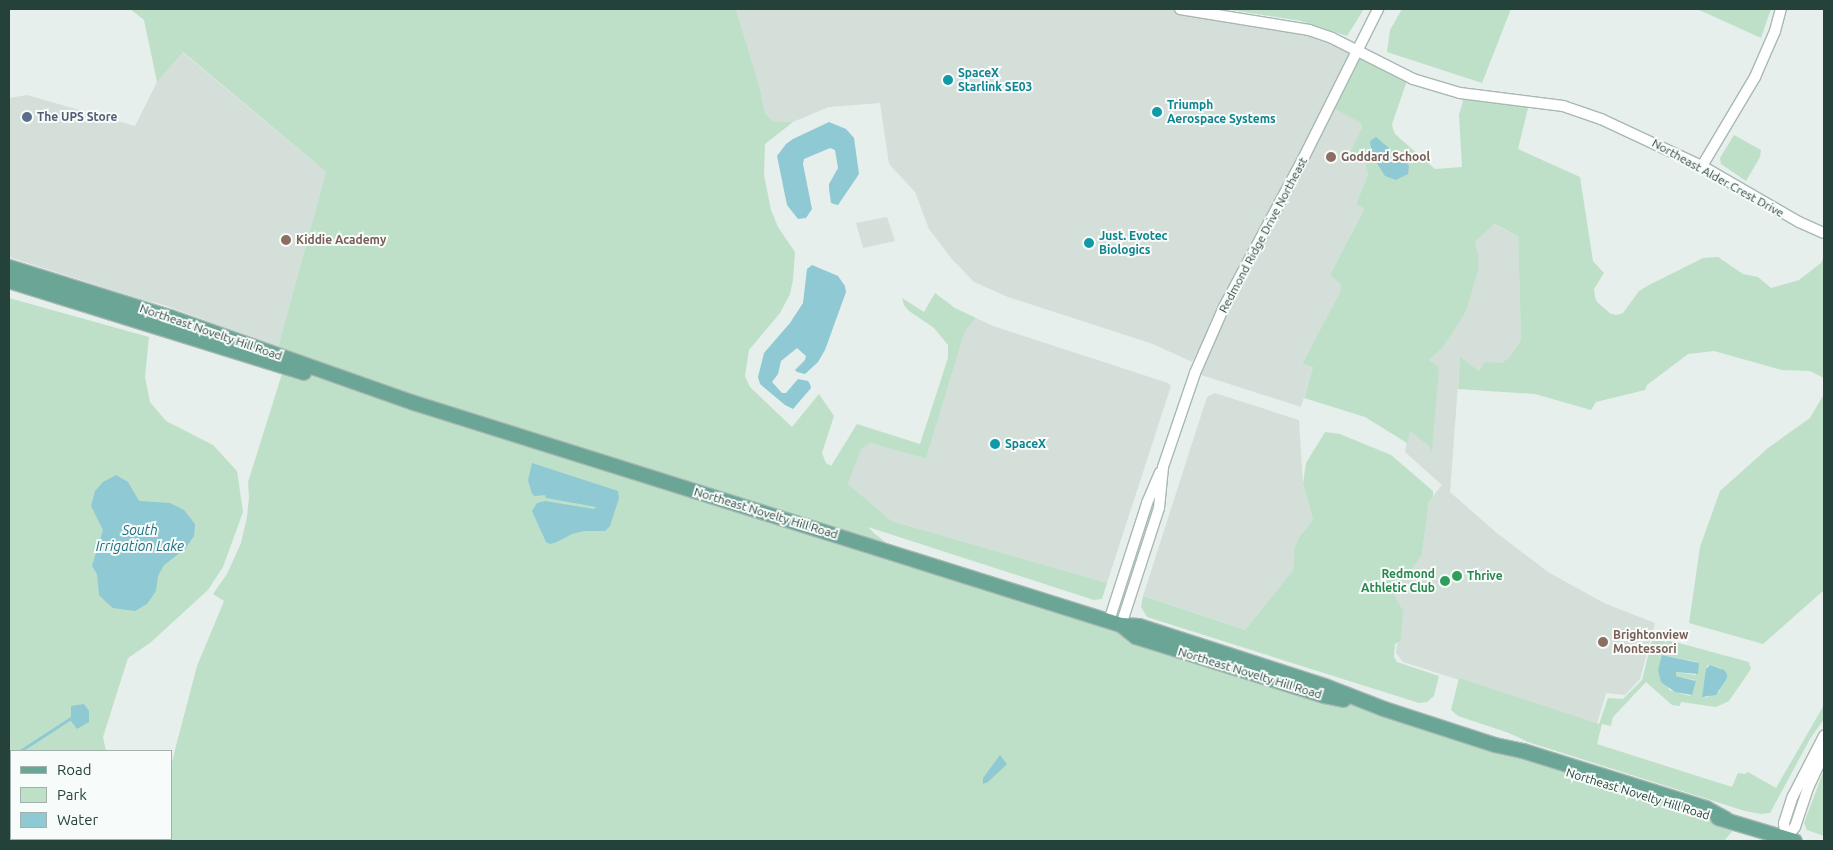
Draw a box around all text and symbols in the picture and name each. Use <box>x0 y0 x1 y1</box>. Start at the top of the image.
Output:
place label: SpaceX Starlink SE03 <box>958 66 1032 94</box>
marker: SpaceX Starlink SE03 <box>942 74 954 86</box>
place label: Triumph Aerospace Systems <box>1167 98 1276 126</box>
marker: Triumph Aerospace Systems <box>1151 106 1163 118</box>
place label: The UPS Store <box>37 110 117 124</box>
marker: The UPS Store <box>21 111 33 123</box>
street label: Northeast Alder Crest Drive <box>1650 136 1786 220</box>
place label: Goddard School <box>1341 150 1430 164</box>
marker: Goddard School <box>1325 151 1337 163</box>
street label: Redmond Ridge Drive Northeast <box>1216 155 1310 315</box>
place label: Just. Evotec Biologics <box>1099 229 1167 257</box>
place label: Kiddie Academy <box>296 233 386 247</box>
marker: Kiddie Academy <box>280 234 292 246</box>
marker: Just. Evotec Biologics <box>1083 237 1095 249</box>
street label: Northeast Novelty Hill Road <box>138 301 284 363</box>
place label: SpaceX <box>1005 437 1046 451</box>
marker: SpaceX <box>989 438 1001 450</box>
street label: Northeast Novelty Hill Road <box>692 484 840 542</box>
water label: South Irrigation Lake <box>96 522 184 554</box>
place label: Redmond Athletic Club <box>1361 567 1435 595</box>
place label: Thrive <box>1467 569 1503 583</box>
marker: Thrive <box>1451 570 1463 582</box>
marker: Redmond Athletic Club <box>1439 575 1451 587</box>
place label: Brightonview Montessori <box>1613 628 1688 656</box>
marker: Brightonview Montessori <box>1597 636 1609 648</box>
street label: Northeast Novelty Hill Road <box>1176 644 1324 702</box>
legend <box>10 750 172 840</box>
text: Road <box>57 761 92 778</box>
street label: Northeast Novelty Hill Road <box>1564 765 1712 823</box>
text: Park <box>57 786 87 803</box>
text: Water <box>57 811 98 828</box>

